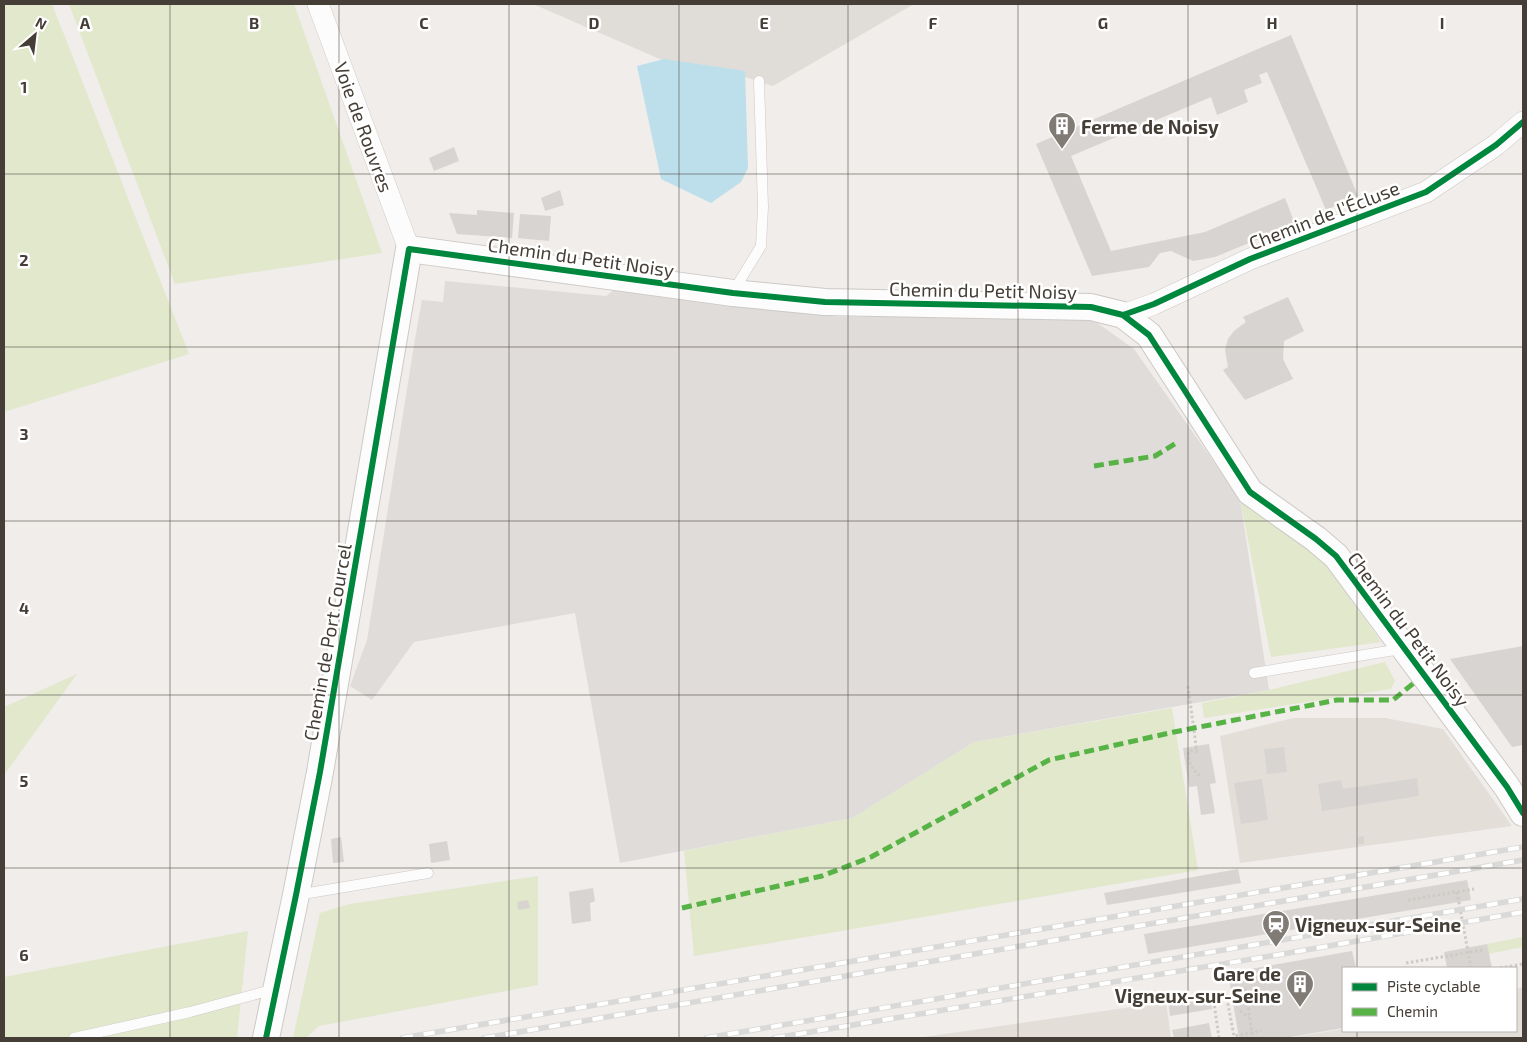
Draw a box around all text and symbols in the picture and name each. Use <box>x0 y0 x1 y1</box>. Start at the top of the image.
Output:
north arrow <box>10 10 60 60</box>
text: N <box>33 13 50 33</box>
text: A <box>80 13 91 32</box>
text: B <box>249 13 259 32</box>
text: C <box>419 13 429 32</box>
text: D <box>589 13 600 32</box>
text: E <box>759 13 769 32</box>
text: F <box>929 13 938 32</box>
text: G <box>1098 13 1108 32</box>
text: H <box>1266 13 1278 32</box>
text: I <box>1440 13 1444 32</box>
street label: Voie de Rouvres <box>330 59 398 195</box>
text: 1 <box>21 77 27 96</box>
building icon: Ferme de Noisy <box>1047 111 1077 150</box>
place label: Ferme de Noisy <box>1081 115 1219 139</box>
street label: Chemin de l'Écluse <box>1245 176 1403 254</box>
street label: Chemin du Petit Noisy <box>486 233 676 281</box>
text: 2 <box>19 250 29 269</box>
street label: Chemin du Petit Noisy <box>889 277 1077 303</box>
text: 3 <box>19 424 29 443</box>
street label: Chemin de Port Courcel <box>298 541 356 742</box>
street label: Chemin du Petit Noisy <box>1343 547 1475 711</box>
text: 4 <box>19 598 29 617</box>
text: 5 <box>20 771 29 790</box>
station icon: Vigneux-sur-Seine <box>1261 909 1291 948</box>
place label: Vigneux-sur-Seine <box>1295 913 1461 936</box>
text: 6 <box>19 945 29 964</box>
place label: Gare de Vigneux-sur-Seine <box>1115 962 1281 1007</box>
legend <box>1342 967 1517 1032</box>
building icon: Gare de Vigneux-sur-Seine <box>1285 969 1315 1008</box>
text: Piste cyclable <box>1387 977 1481 995</box>
text: Chemin <box>1387 1002 1438 1020</box>

